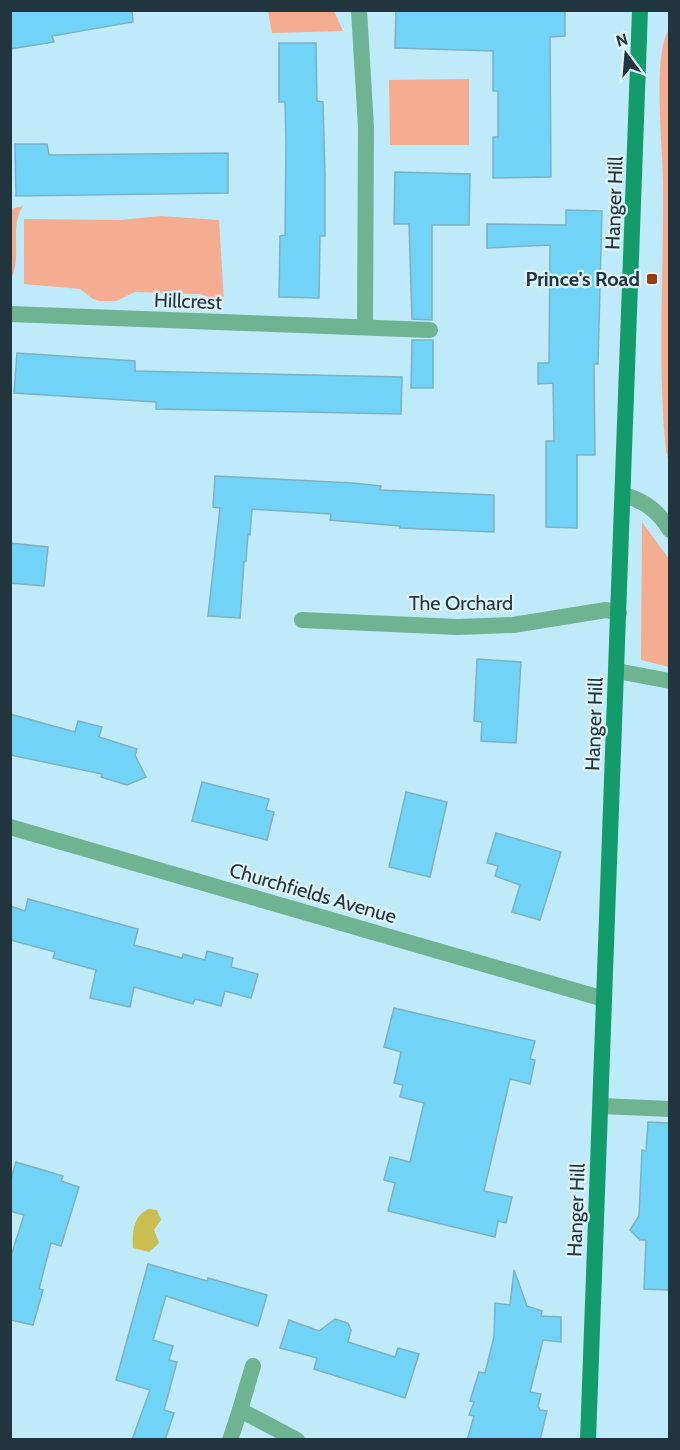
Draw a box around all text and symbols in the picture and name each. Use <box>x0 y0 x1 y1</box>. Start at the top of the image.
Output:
north arrow <box>596 24 656 84</box>
text: N <box>614 29 630 51</box>
street label: Hanger Hill <box>600 156 628 250</box>
place label: Prince's Road <box>525 267 640 291</box>
marker: Prince's Road <box>645 272 659 286</box>
street label: Hillcrest <box>154 288 223 314</box>
street label: The Orchard <box>409 591 513 615</box>
street label: Hanger Hill <box>580 677 608 771</box>
street label: Churchfields Avenue <box>227 858 399 928</box>
street label: Hanger Hill <box>562 1163 590 1257</box>

